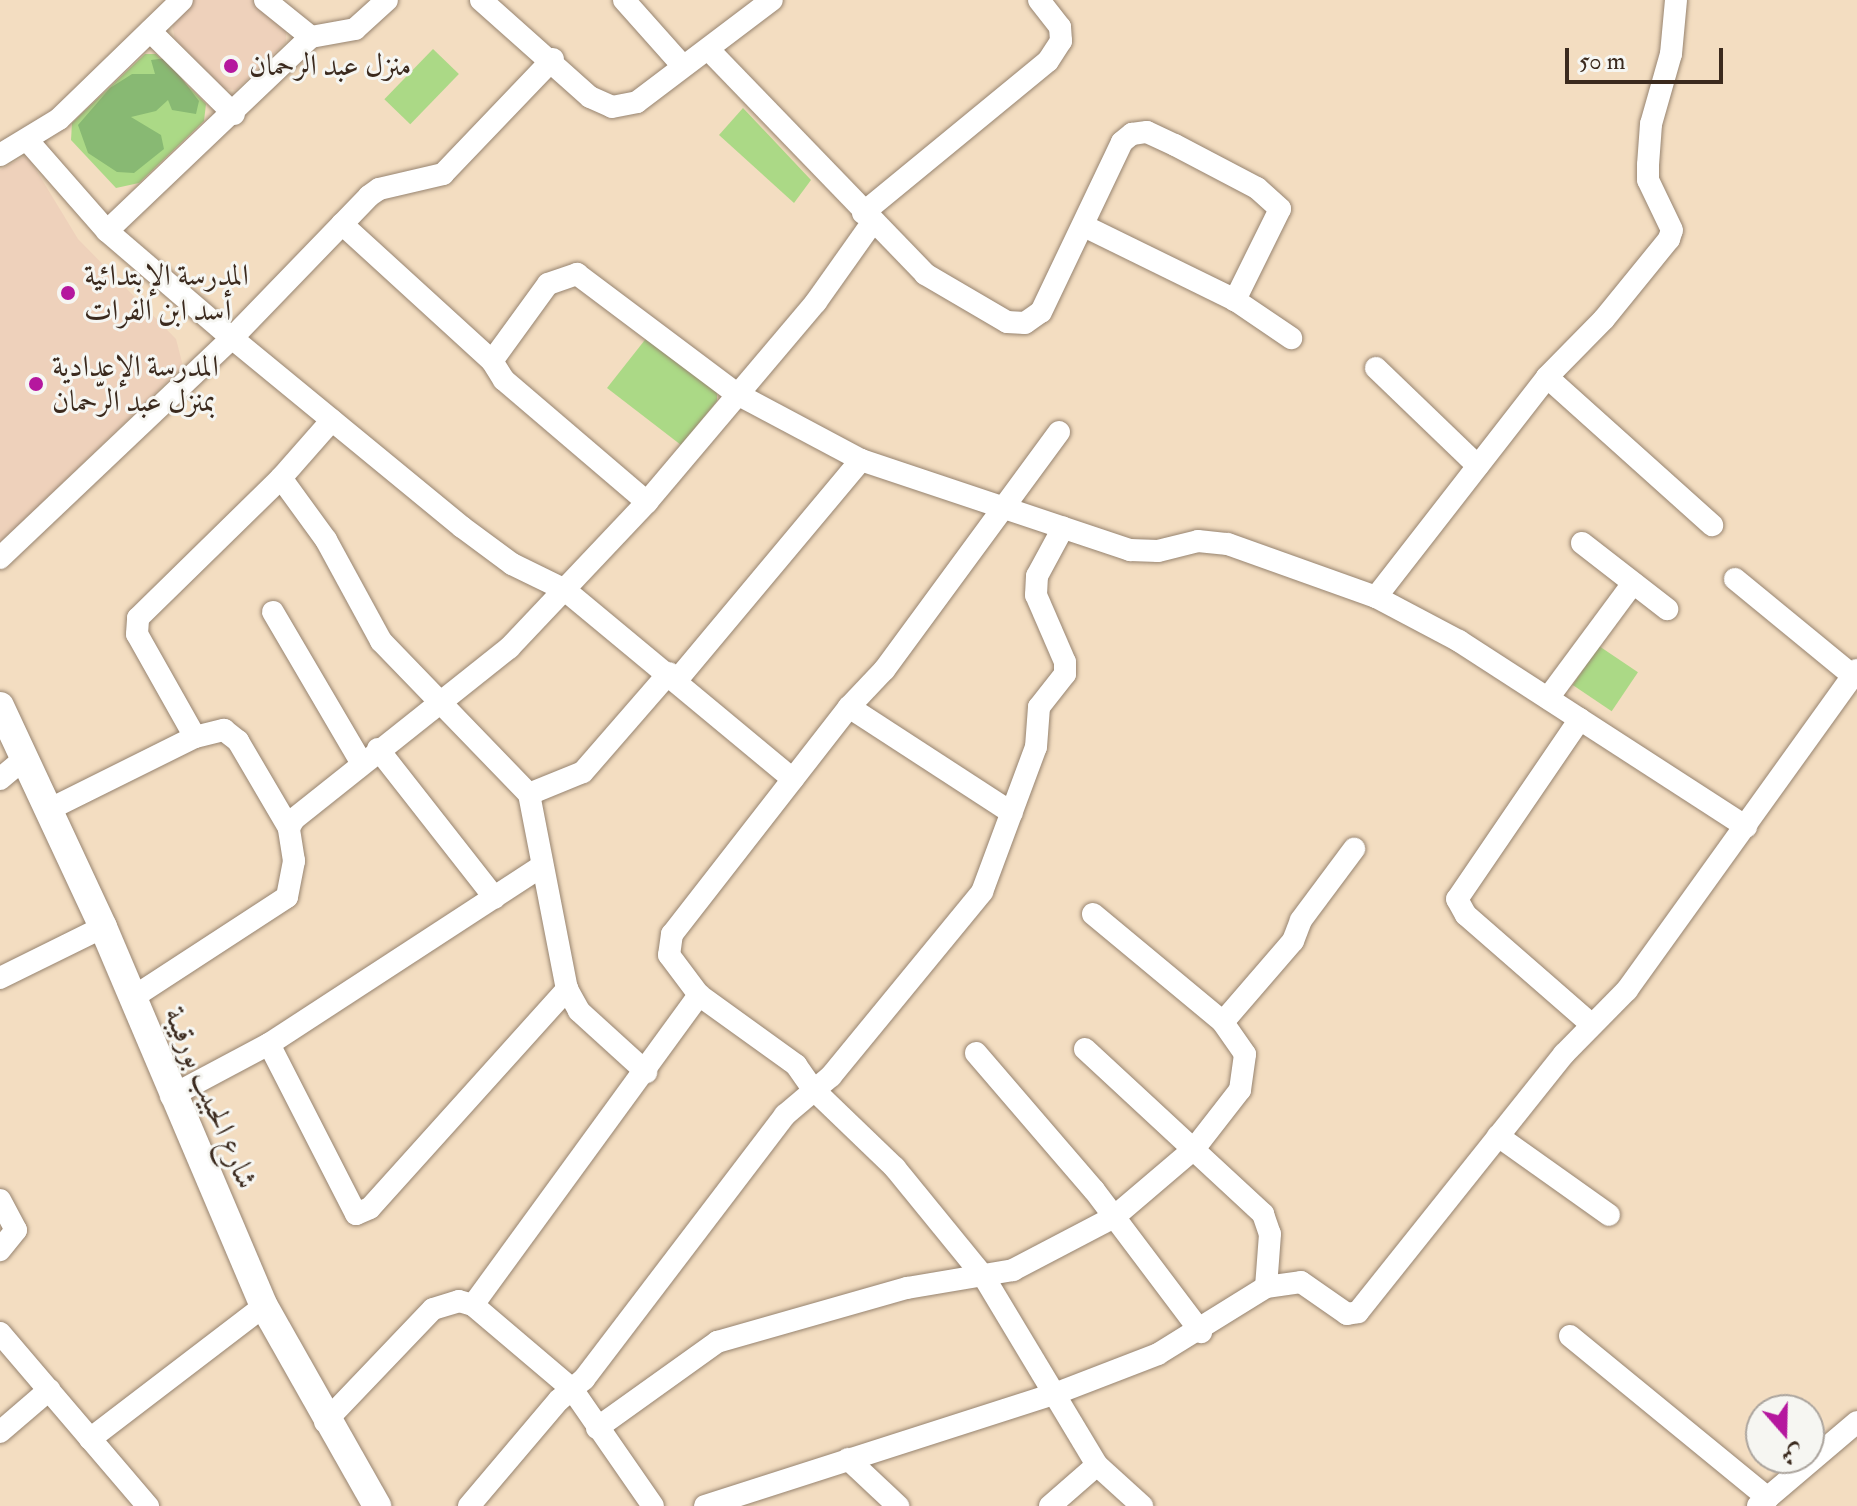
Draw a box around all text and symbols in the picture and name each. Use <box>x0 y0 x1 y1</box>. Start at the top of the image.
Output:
scale bar <box>1569 32 1727 82</box>
text: 50 m <box>1579 46 1625 77</box>
place label: منزل عبد الرحمان <box>249 48 411 84</box>
marker: منزل عبد الرحمان <box>220 55 242 77</box>
place label: المدرسة الإبتدائية أسد ابن الفرات <box>84 258 249 328</box>
marker: المدرسة الإبتدائية أسد ابن الفرات <box>59 284 77 302</box>
place label: المدرسة الإعدادية بمنزل عبد الرّحمان <box>52 349 219 420</box>
marker: المدرسة الإعدادية بمنزل عبد الرّحمان <box>27 375 45 393</box>
street label: شارع الحبيب بورقيبة <box>155 1002 265 1194</box>
north arrow <box>1745 1394 1825 1474</box>
text: ش <box>1777 1438 1808 1472</box>

